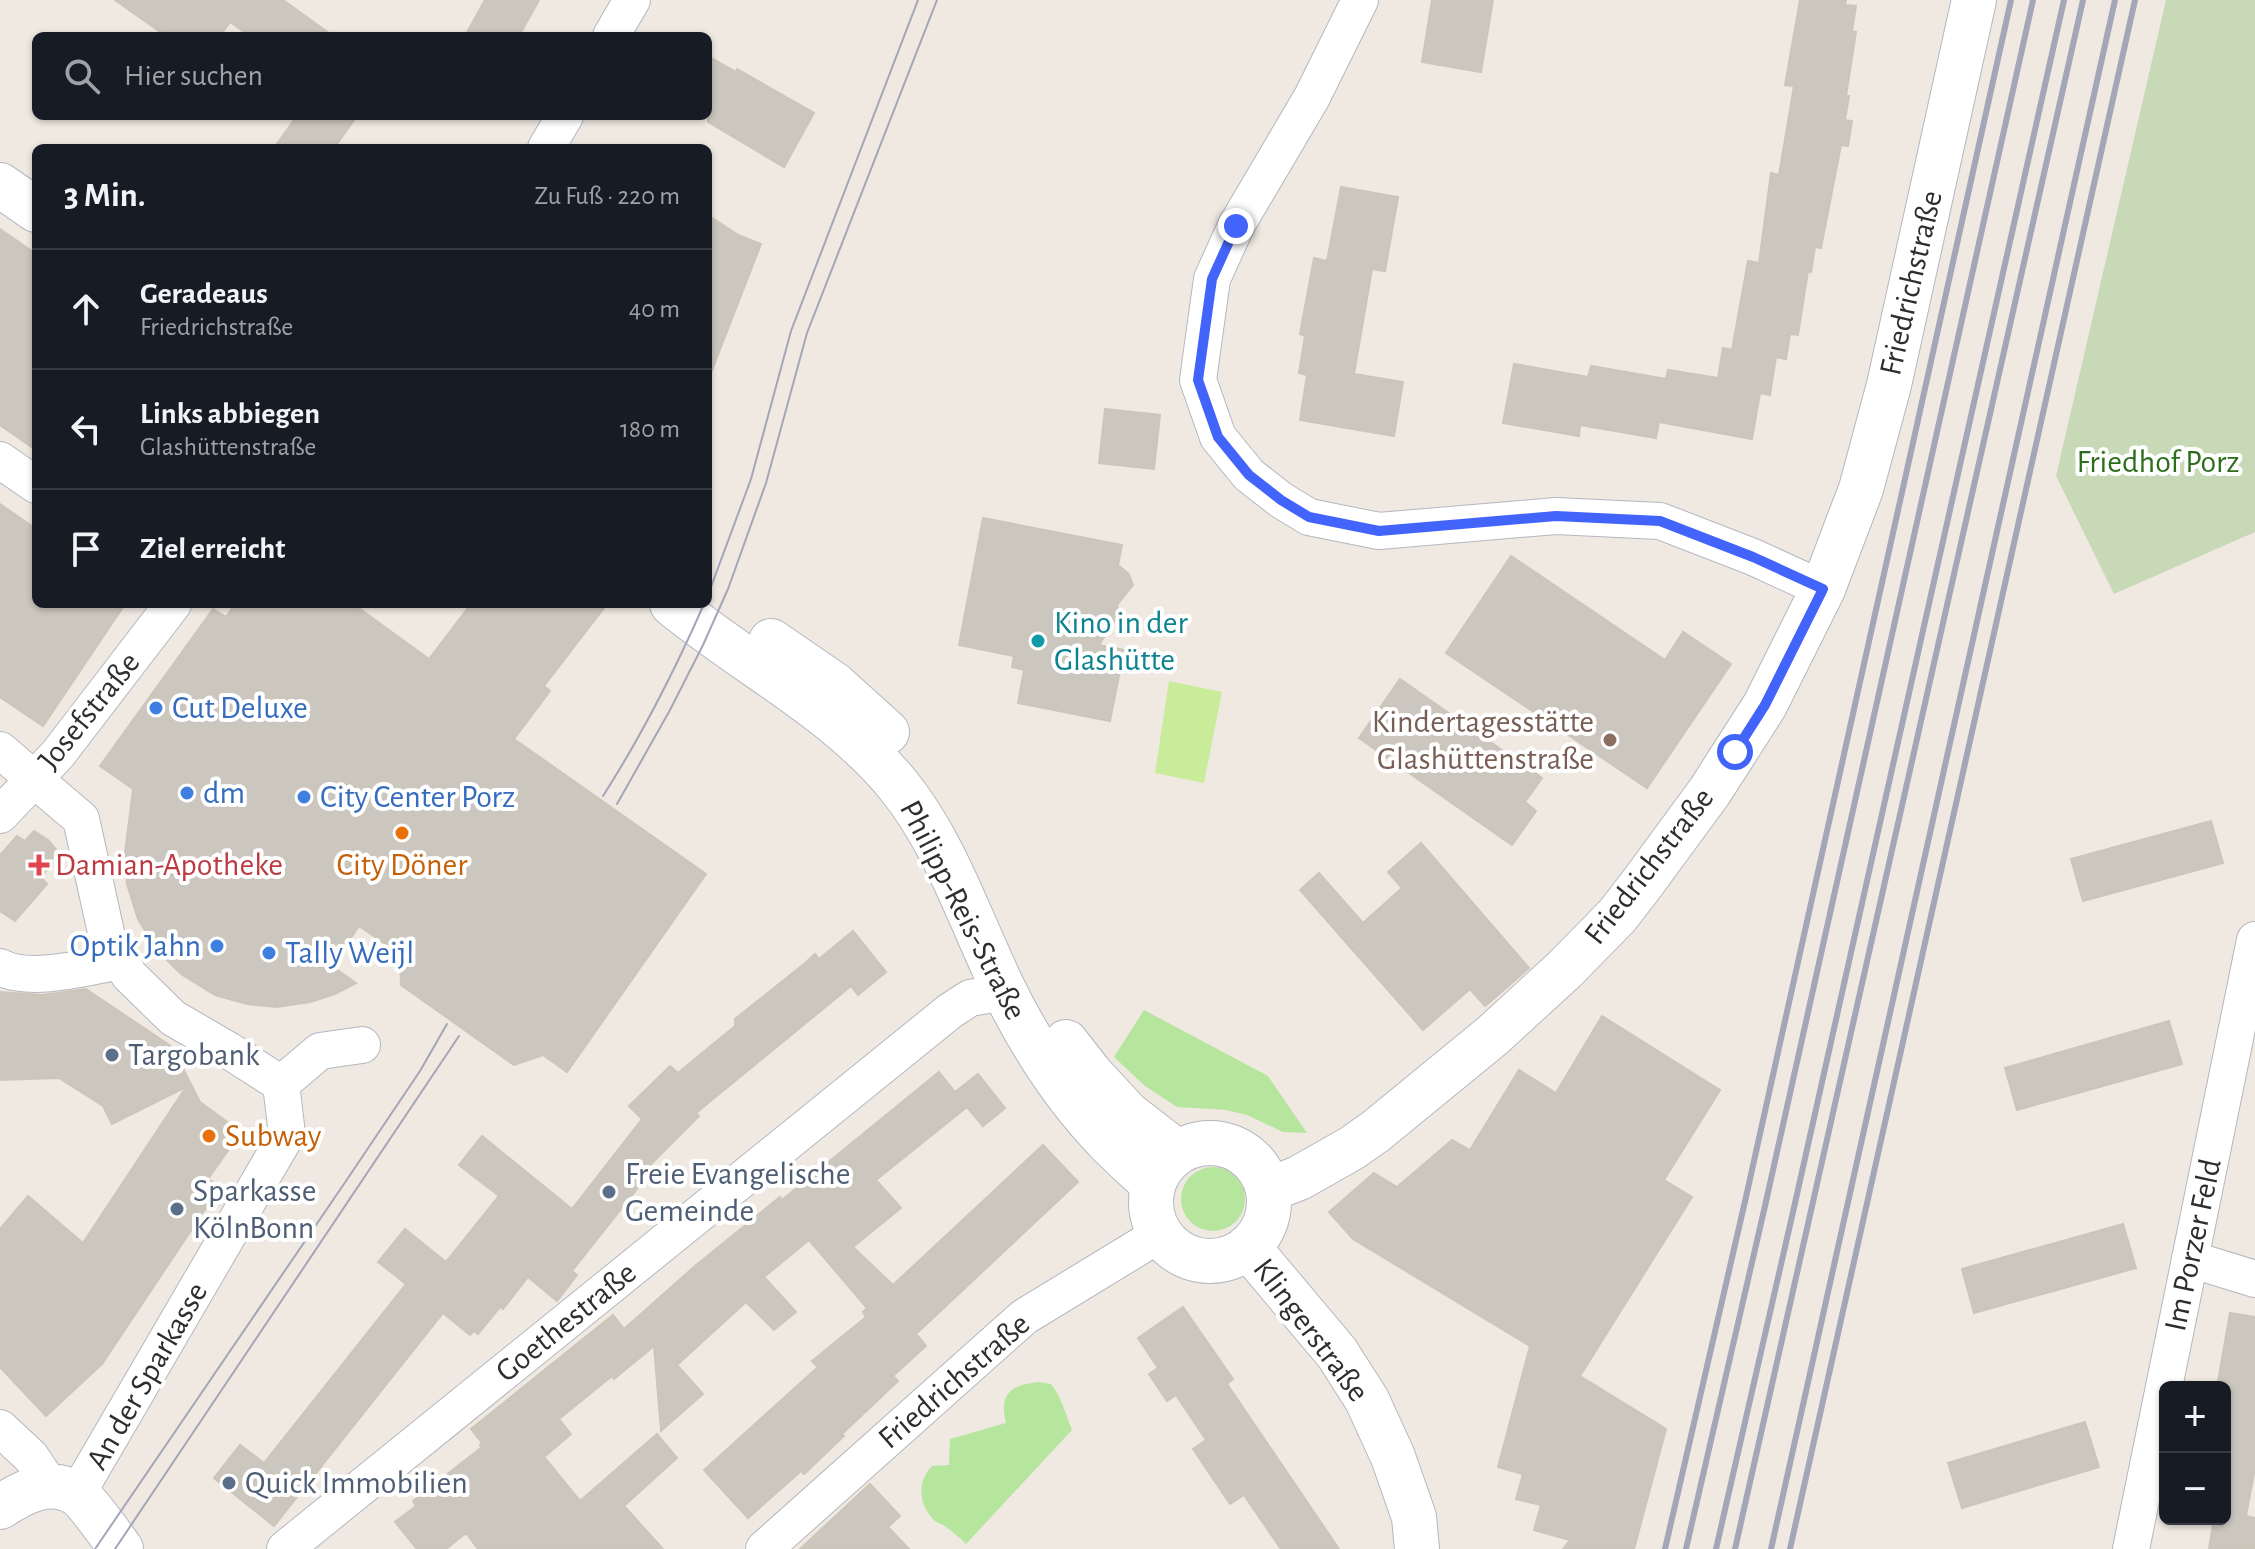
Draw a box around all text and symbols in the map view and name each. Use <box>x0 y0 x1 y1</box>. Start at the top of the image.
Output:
search box <box>32 32 712 120</box>
icon: search <box>60 54 104 98</box>
text: Hier suchen <box>124 61 263 91</box>
text: 3 Min. <box>64 179 146 213</box>
text: Zu Fuß · 220 m <box>534 183 680 209</box>
street label: Friedrichstraße <box>1874 188 1948 378</box>
route end <box>1218 208 1254 244</box>
text: Geradeaus <box>140 279 268 309</box>
icon: ahead <box>64 287 108 331</box>
text: 40 m <box>629 296 680 322</box>
text: Friedrichstraße <box>140 314 293 340</box>
text: Links abbiegen <box>140 399 320 429</box>
icon: left <box>64 407 108 451</box>
text: 180 m <box>620 416 680 442</box>
text: Glashüttenstraße <box>140 434 316 460</box>
park label: Friedhof Porz <box>2076 446 2240 478</box>
icon: arrive <box>64 527 108 571</box>
text: Ziel erreicht <box>140 534 285 564</box>
place label: Kino in der Glashütte <box>1054 607 1189 676</box>
marker: Kino in der Glashütte <box>1029 632 1047 650</box>
street label: Josefstraße <box>32 646 146 776</box>
place label: Cut Deluxe <box>172 692 308 724</box>
marker: Cut Deluxe <box>147 699 165 717</box>
place label: Kindertagesstätte Glashüttenstraße <box>1372 706 1594 775</box>
marker: Kindertagesstätte Glashüttenstraße <box>1601 731 1619 749</box>
route start <box>1717 734 1753 770</box>
place label: dm <box>203 777 245 809</box>
place label: City Center Porz <box>320 781 515 813</box>
street label: Friedrichstraße <box>1578 782 1720 950</box>
marker: dm <box>178 784 196 802</box>
marker: City Center Porz <box>295 788 313 806</box>
street label: Philipp-Reis-Straße <box>894 795 1032 1025</box>
marker: City Döner <box>393 824 411 842</box>
place label: Damian-Apotheke <box>55 849 283 881</box>
place label: City Döner <box>336 849 468 881</box>
marker: Damian-Apotheke <box>30 856 48 874</box>
place label: Optik Jahn <box>70 930 201 962</box>
marker: Optik Jahn <box>208 937 226 955</box>
place label: Tally Weijl <box>285 937 414 969</box>
marker: Tally Weijl <box>260 944 278 962</box>
place label: Targobank <box>128 1039 260 1071</box>
marker: Targobank <box>103 1046 121 1064</box>
place label: Subway <box>225 1120 322 1152</box>
marker: Subway <box>200 1127 218 1145</box>
street label: Im Porzer Feld <box>2159 1156 2227 1334</box>
place label: Freie Evangelische Gemeinde <box>625 1158 851 1227</box>
place label: Sparkasse KölnBonn <box>193 1175 316 1244</box>
marker: Freie Evangelische Gemeinde <box>600 1183 618 1201</box>
marker: Sparkasse KölnBonn <box>168 1200 186 1218</box>
street label: Klingerstraße <box>1247 1253 1375 1407</box>
street label: Goethestraße <box>490 1256 642 1388</box>
street label: An der Sparkasse <box>81 1277 213 1475</box>
street label: Friedrichstraße <box>872 1307 1036 1455</box>
map controls <box>2159 1381 2231 1525</box>
button: + <box>2159 1381 2231 1453</box>
button: − <box>2159 1453 2231 1525</box>
place label: Quick Immobilien <box>245 1467 468 1499</box>
marker: Quick Immobilien <box>220 1474 238 1492</box>

